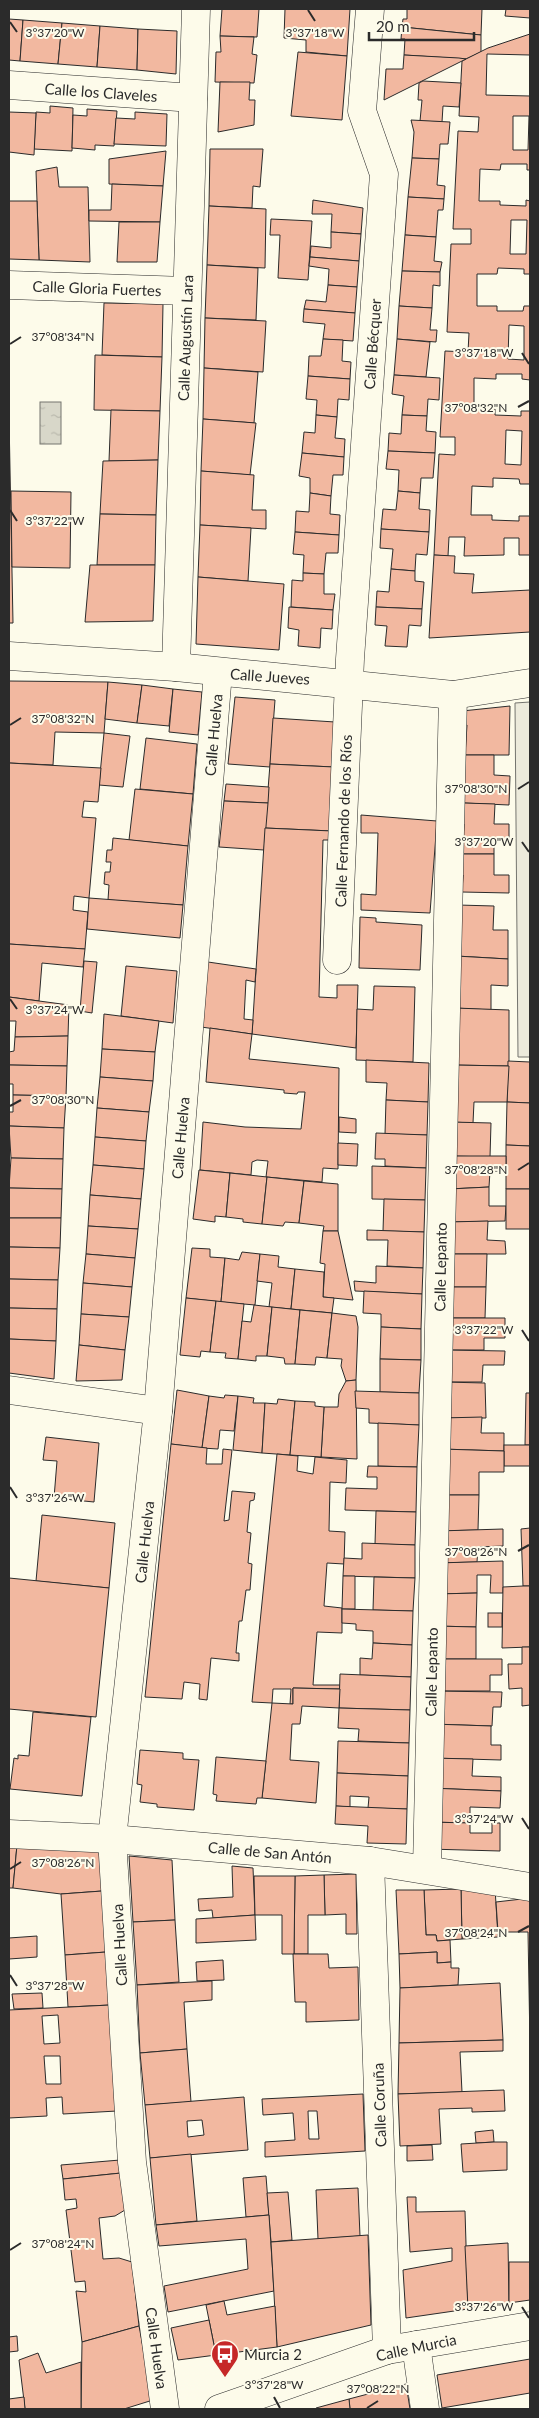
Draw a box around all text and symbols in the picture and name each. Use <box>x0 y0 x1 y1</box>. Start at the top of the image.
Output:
scale bar <box>369 10 474 42</box>
text: 20 m <box>376 17 410 35</box>
text: 3°37'20"W <box>25 25 85 40</box>
text: 3°37'18"W <box>285 25 345 40</box>
street label: Calle los Claveles <box>44 79 158 105</box>
street label: Calle Augustín Lara <box>174 275 196 401</box>
street label: Calle Gloria Fuertes <box>32 277 162 299</box>
street label: Calle Bécquer <box>360 297 384 390</box>
text: 37°08'34"N <box>32 329 94 344</box>
text: 3°37'18"W <box>454 345 514 360</box>
text: 37°08'32"N <box>445 400 507 415</box>
text: 3°37'22"W <box>25 513 85 528</box>
street label: Calle Jueves <box>229 664 311 688</box>
street label: Calle Huelva <box>200 693 226 777</box>
text: 37°08'32"N <box>32 711 94 726</box>
street label: Calle Fernando de los Ríos <box>331 734 355 908</box>
text: 37°08'30"N <box>445 781 507 796</box>
text: 3°37'20"W <box>454 834 514 849</box>
text: 3°37'24"W <box>25 1002 85 1017</box>
text: 37°08'30"N <box>32 1092 94 1107</box>
street label: Calle Huelva <box>167 1096 193 1180</box>
text: 37°08'28"N <box>445 1162 507 1177</box>
street label: Calle Lepanto <box>430 1222 450 1312</box>
text: 3°37'22"W <box>454 1322 514 1337</box>
text: 3°37'26"W <box>25 1490 85 1505</box>
street label: Calle Huelva <box>131 1500 157 1584</box>
text: 37°08'26"N <box>445 1544 507 1559</box>
street label: Calle Lepanto <box>421 1627 441 1717</box>
text: 3°37'24"W <box>454 1811 514 1826</box>
street label: Calle de San Antón <box>207 1838 333 1866</box>
text: 37°08'26"N <box>32 1855 94 1870</box>
street label: Calle Huelva <box>108 1903 130 1987</box>
text: 37°08'24"N <box>445 1925 507 1940</box>
text: 3°37'28"W <box>25 1978 85 1993</box>
street label: Calle Coruña <box>369 2063 389 2147</box>
text: 37°08'24"N <box>32 2236 94 2251</box>
text: 3°37'26"W <box>454 2299 514 2314</box>
street label: Calle Huelva <box>142 2306 172 2390</box>
street label: Calle Murcia <box>374 2330 458 2364</box>
bus stop icon: Murcia 2 <box>210 2339 240 2378</box>
place label: Murcia 2 <box>244 2345 302 2363</box>
text: 3°37'28"W <box>244 2377 304 2392</box>
text: 37°08'22"N <box>347 2381 409 2396</box>

